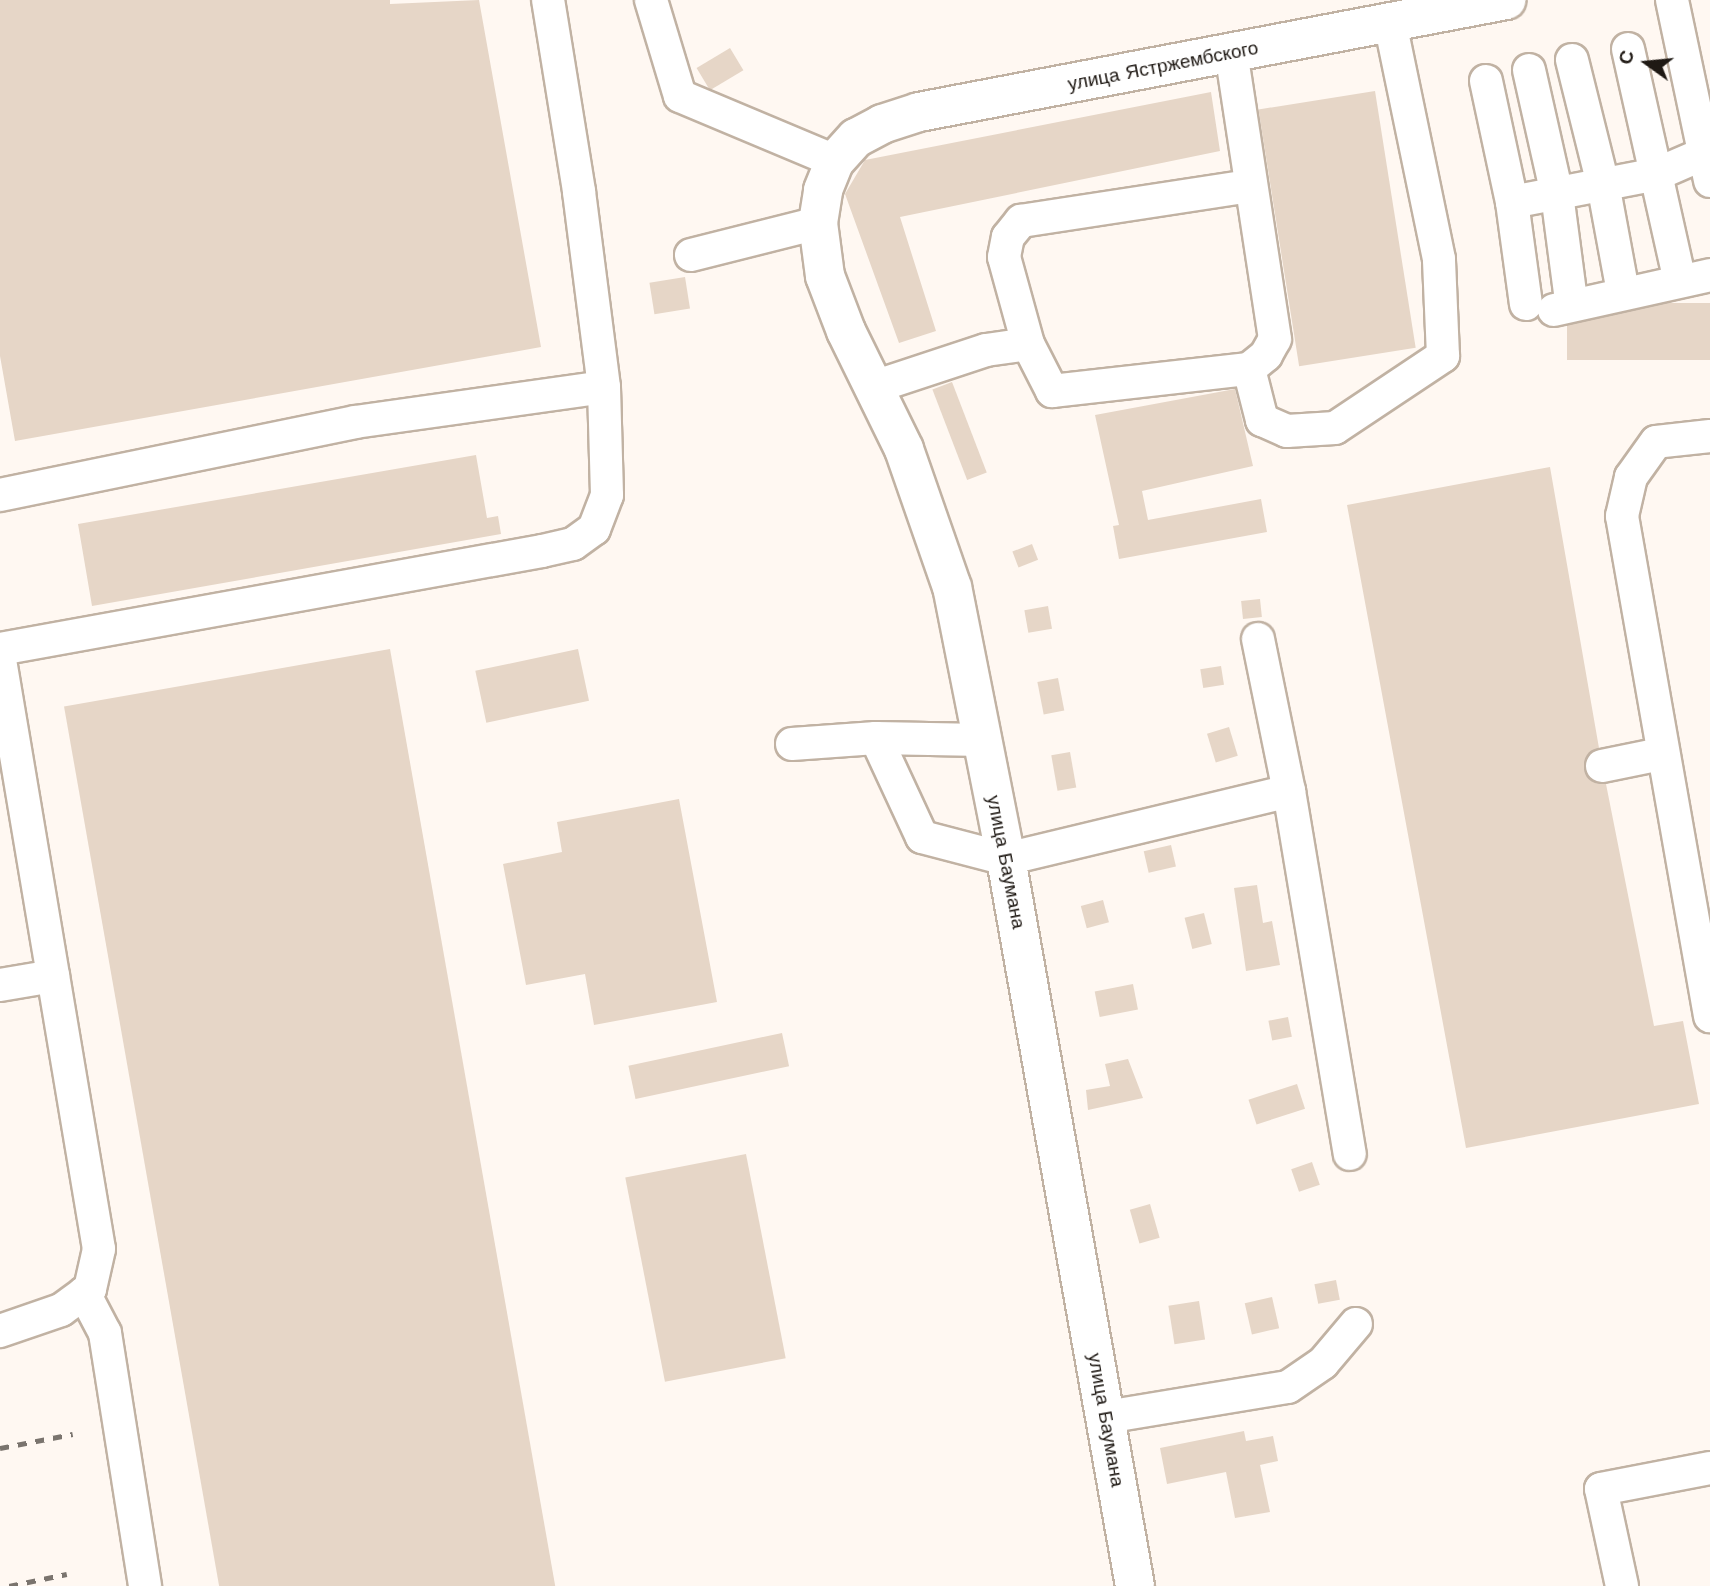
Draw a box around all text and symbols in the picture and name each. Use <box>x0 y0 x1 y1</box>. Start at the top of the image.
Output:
north arrow <box>1612 28 1682 98</box>
street label: улица Ястржембского <box>1066 36 1260 96</box>
text: С <box>1613 48 1639 67</box>
street label: улица Баумана <box>982 793 1030 931</box>
street label: улица Баумана <box>1083 1351 1129 1489</box>

